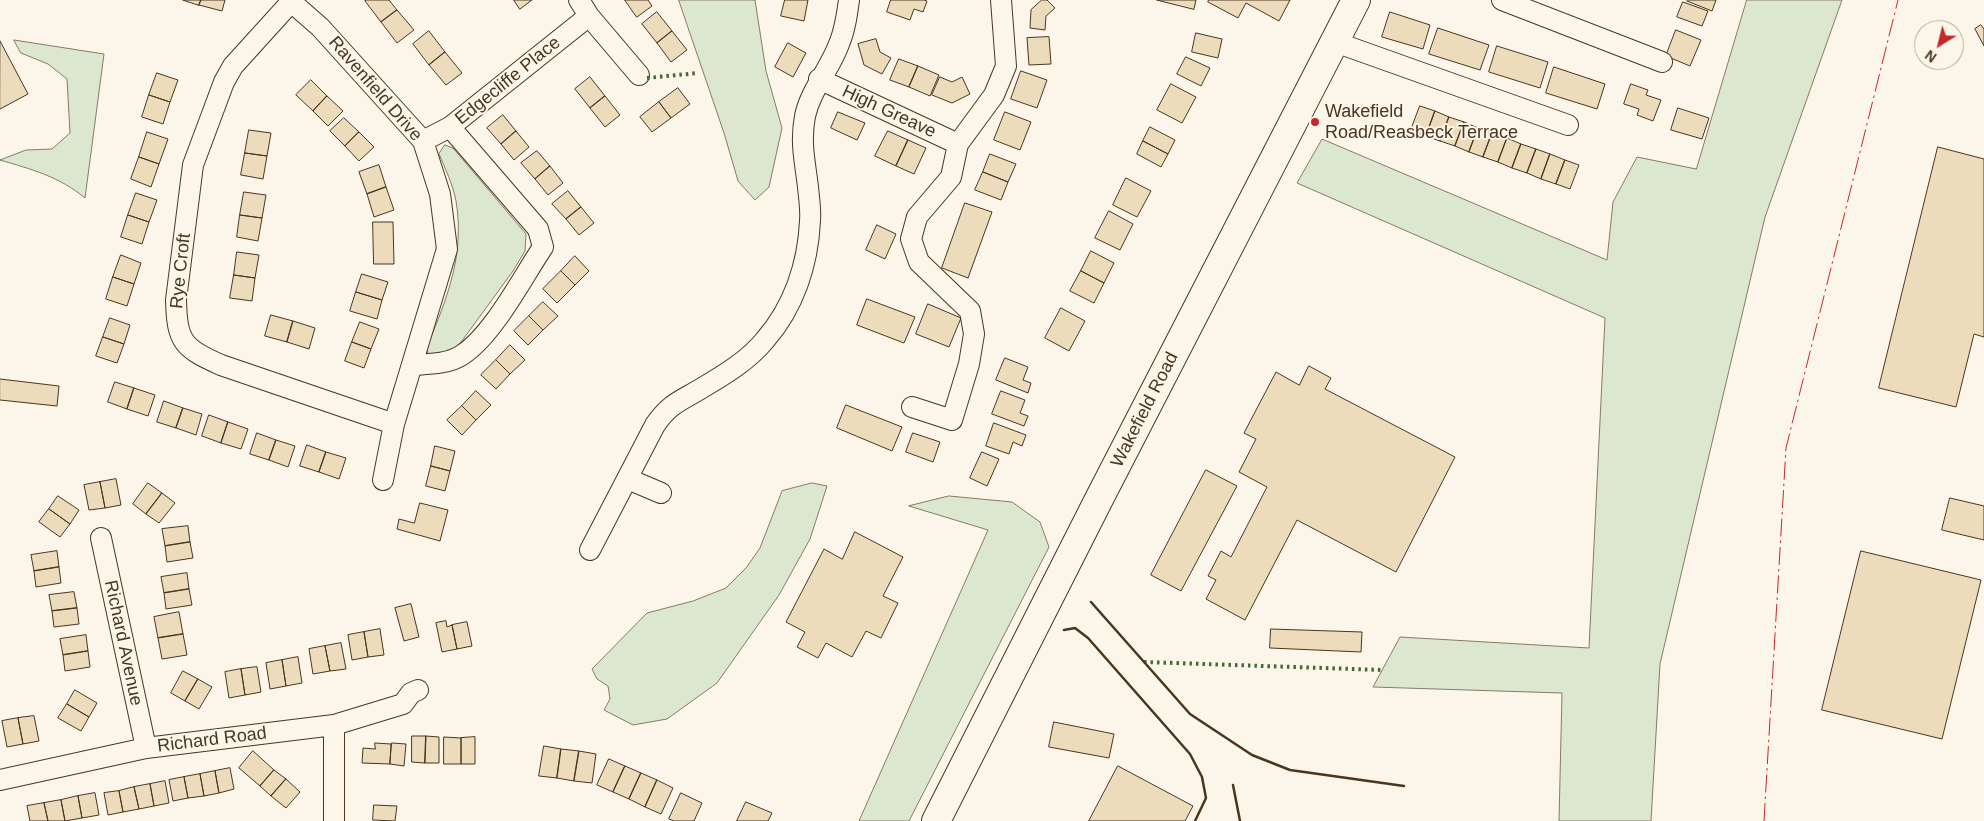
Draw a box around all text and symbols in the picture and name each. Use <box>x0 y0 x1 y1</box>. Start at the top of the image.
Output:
north arrow <box>1914 20 1964 70</box>
street label: Ravenfield Drive <box>324 32 426 146</box>
street label: Edgecliffe Place <box>451 32 565 130</box>
text: N <box>1922 47 1940 66</box>
street label: High Greave <box>839 81 939 143</box>
place label: Wakefield Road/Reasbeck Terrace <box>1325 101 1518 144</box>
marker: Wakefield Road/Reasbeck Terrace <box>1309 116 1321 128</box>
street label: Rye Croft <box>166 232 196 310</box>
street label: Wakefield Road <box>1107 349 1183 471</box>
street label: Richard Avenue <box>99 578 147 708</box>
street label: Richard Road <box>156 723 268 757</box>

